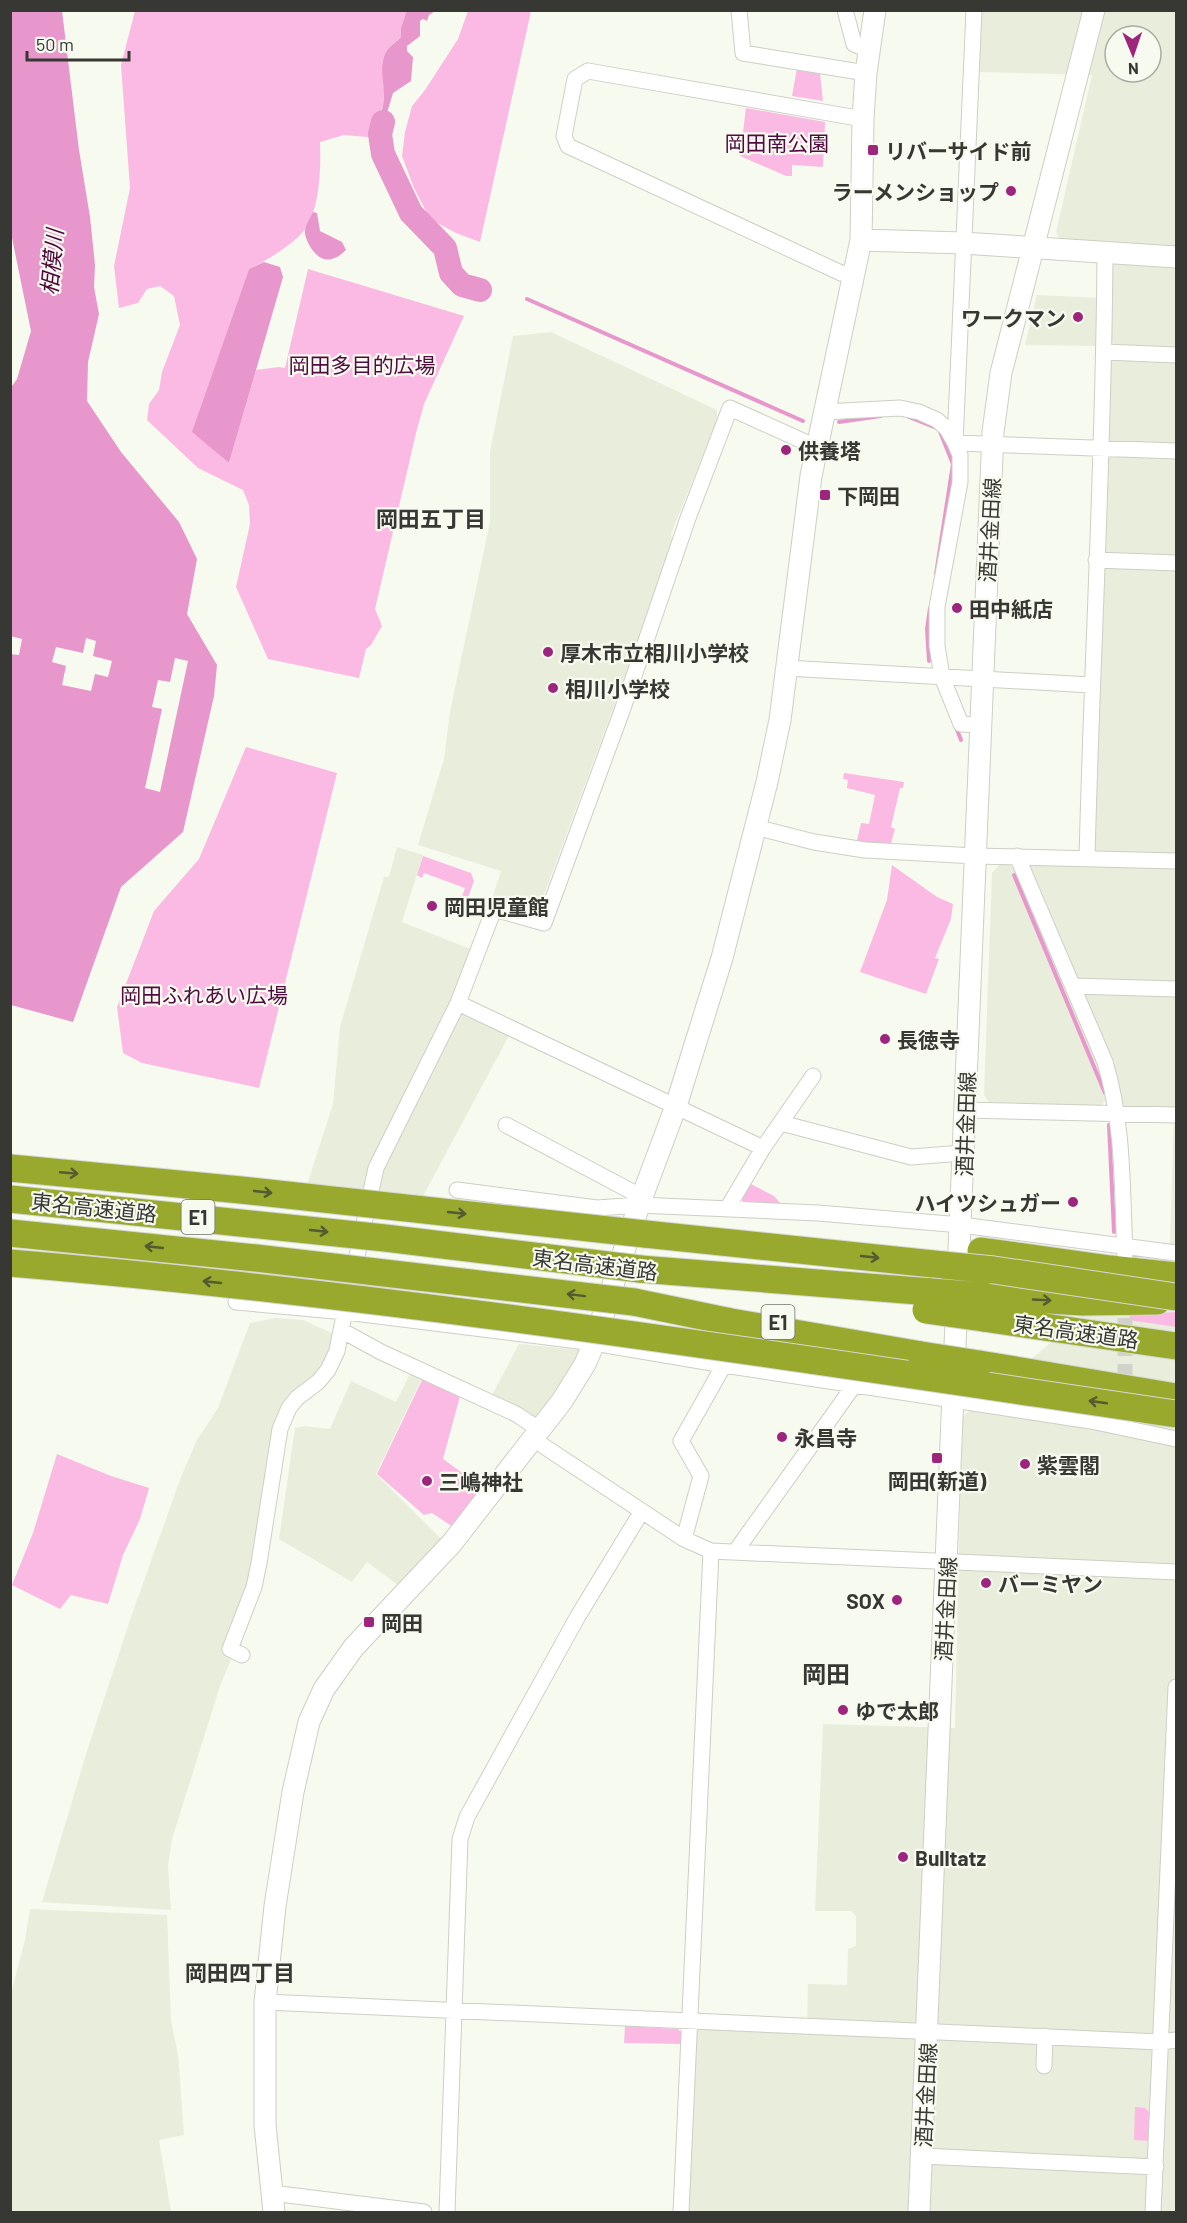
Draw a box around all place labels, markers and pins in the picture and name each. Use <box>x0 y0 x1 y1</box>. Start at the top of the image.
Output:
place label: リバーサイド前 <box>885 138 1032 163</box>
marker: リバーサイド前 <box>866 143 880 157</box>
place label: ラーメンショップ <box>832 179 999 204</box>
marker: ラーメンショップ <box>1004 184 1018 198</box>
place label: ワークマン <box>961 305 1066 330</box>
marker: ワークマン <box>1071 310 1085 324</box>
place label: 供養塔 <box>798 438 861 463</box>
marker: 供養塔 <box>779 443 793 457</box>
place label: 下岡田 <box>837 483 900 508</box>
marker: 下岡田 <box>818 488 832 502</box>
place label: 田中紙店 <box>969 596 1053 621</box>
marker: 田中紙店 <box>950 601 964 615</box>
place label: 厚木市立相川小学校 <box>560 640 749 665</box>
marker: 厚木市立相川小学校 <box>541 645 555 659</box>
place label: 相川小学校 <box>565 676 670 701</box>
marker: 相川小学校 <box>546 681 560 695</box>
place label: 岡田児童館 <box>444 894 549 919</box>
marker: 岡田児童館 <box>425 899 439 913</box>
place label: 長徳寺 <box>897 1027 960 1052</box>
marker: 長徳寺 <box>878 1032 892 1046</box>
place label: ハイツシュガー <box>914 1190 1061 1215</box>
marker: ハイツシュガー <box>1066 1195 1080 1209</box>
place label: 永昌寺 <box>794 1425 857 1450</box>
marker: 永昌寺 <box>775 1430 789 1444</box>
marker: 岡田(新道) <box>930 1451 944 1465</box>
place label: 紫雲閣 <box>1037 1452 1100 1477</box>
marker: 紫雲閣 <box>1018 1457 1032 1471</box>
place label: 岡田(新道) <box>888 1468 987 1493</box>
place label: 三嶋神社 <box>439 1469 523 1494</box>
marker: 三嶋神社 <box>420 1474 434 1488</box>
place label: バーミヤン <box>998 1571 1103 1596</box>
marker: バーミヤン <box>979 1576 993 1590</box>
place label: SOX <box>846 1588 885 1613</box>
marker: SOX <box>890 1593 904 1607</box>
place label: 岡田 <box>381 1610 423 1635</box>
marker: 岡田 <box>362 1615 376 1629</box>
place label: ゆで太郎 <box>855 1698 939 1723</box>
marker: ゆで太郎 <box>836 1703 850 1717</box>
place label: Bulltatz <box>915 1845 986 1870</box>
marker: Bulltatz <box>896 1850 910 1864</box>

